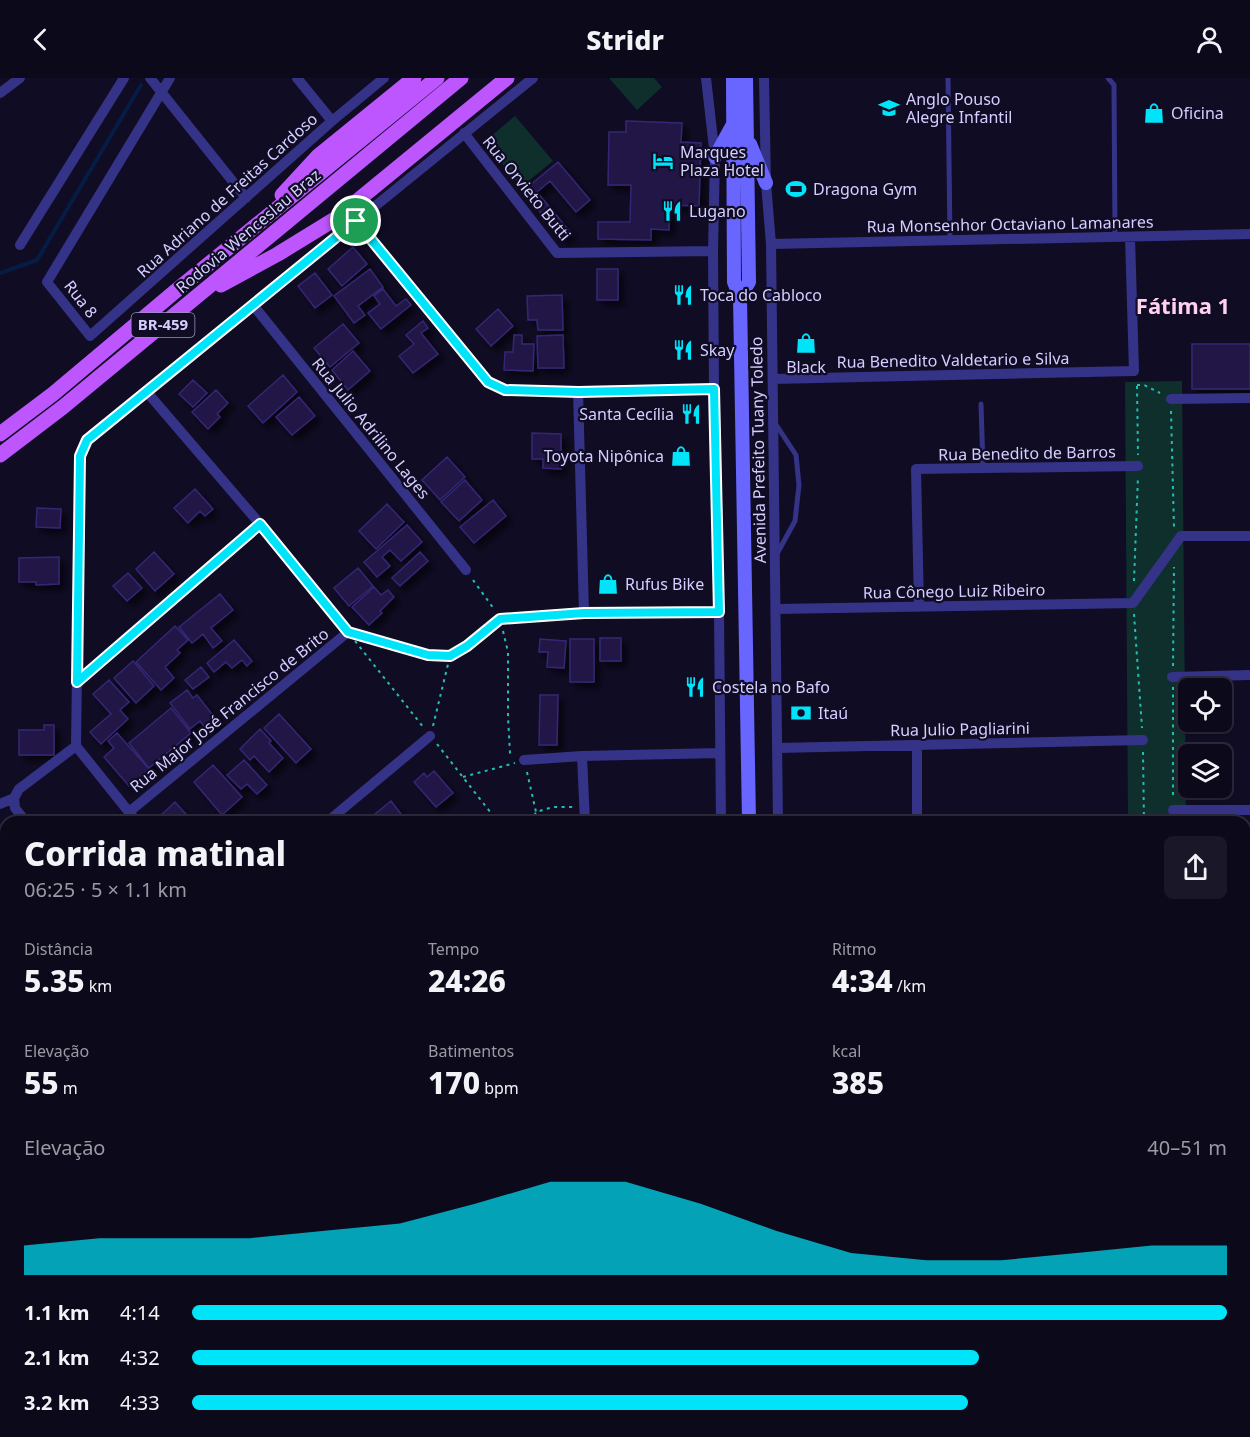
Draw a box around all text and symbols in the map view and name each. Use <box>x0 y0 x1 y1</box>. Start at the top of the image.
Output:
text: Stridr <box>586 21 664 58</box>
icon: back <box>24 23 57 56</box>
icon: person <box>1193 23 1226 56</box>
place label: Anglo Pouso Alegre Infantil <box>906 88 1012 128</box>
school or university icon: Anglo Pouso Alegre Infantil <box>877 96 901 120</box>
shop icon: Oficina <box>1142 101 1166 125</box>
place label: Oficina <box>1171 102 1224 124</box>
street label: Rua Adriano de Freitas Cardoso <box>132 108 322 282</box>
street label: Rua Orvieto Butti <box>478 131 576 245</box>
place label: Marques Plaza Hotel <box>680 141 764 181</box>
hotel icon: Marques Plaza Hotel <box>651 149 675 173</box>
street label: Rodovia Wenceslau Braz <box>171 164 325 298</box>
sports icon: Dragona Gym <box>784 177 808 201</box>
place label: Dragona Gym <box>813 178 917 200</box>
pin <box>330 195 381 246</box>
restaurant icon: Lugano <box>660 199 684 223</box>
place label: Lugano <box>689 200 746 222</box>
icon: arrive <box>339 204 372 237</box>
street label: Rua Monsenhor Octaviano Lamanares <box>866 210 1154 238</box>
street label: Rua 8 <box>59 276 103 322</box>
restaurant icon: Toca do Cabloco <box>671 283 695 307</box>
place label: Toca do Cabloco <box>700 284 822 306</box>
district label: Fátima 1 <box>1136 290 1230 320</box>
road number: BR-459 <box>132 313 195 337</box>
shop icon: Black <box>794 331 818 355</box>
street label: Avenida Prefeito Tuany Toledo <box>745 336 771 564</box>
restaurant icon: Skay <box>671 338 695 362</box>
place label: Skay <box>700 339 735 361</box>
street label: Rua Benedito Valdetario e Silva <box>836 347 1070 373</box>
street label: Rua Julio Adrilino Lages <box>307 353 435 503</box>
place label: Black <box>786 356 826 378</box>
restaurant icon: Santa Cecília <box>679 402 703 426</box>
place label: Santa Cecília <box>579 403 674 425</box>
street label: Rua Benedito de Barros <box>938 440 1116 466</box>
shop icon: Toyota Nipônica <box>669 444 693 468</box>
place label: Toyota Nipônica <box>544 445 664 467</box>
shop icon: Rufus Bike <box>596 572 620 596</box>
place label: Rufus Bike <box>625 573 704 595</box>
street label: Rua Cônego Luiz Ribeiro <box>863 578 1045 604</box>
street label: Rua Major José Francisco de Brito <box>125 623 333 797</box>
restaurant icon: Costela no Bafo <box>683 675 707 699</box>
place label: Costela no Bafo <box>712 676 830 698</box>
map controls <box>1178 678 1232 798</box>
button: locate <box>1178 678 1232 732</box>
bank icon: Itaú <box>789 701 813 725</box>
place label: Itaú <box>818 702 848 724</box>
street label: Rua Julio Pagliarini <box>890 717 1030 741</box>
button: layers <box>1178 744 1232 798</box>
text: Corrida matinal <box>24 831 286 876</box>
button: share <box>1164 836 1227 899</box>
text: 06:25 · 5 × 1.1 km <box>24 876 187 903</box>
text: Distância <box>24 938 93 960</box>
text: Tempo <box>428 938 479 960</box>
text: Ritmo <box>832 938 877 960</box>
text: 5.35 <box>24 960 85 1001</box>
text: 24:26 <box>428 960 506 1001</box>
text: 4:34 <box>832 960 893 1001</box>
text: km <box>85 975 112 997</box>
text: /km <box>893 975 926 997</box>
text: Elevação <box>24 1040 89 1062</box>
text: Batimentos <box>428 1040 514 1062</box>
text: kcal <box>832 1040 861 1062</box>
text: 55 <box>24 1062 59 1103</box>
text: 170 <box>428 1062 480 1103</box>
text: 385 <box>832 1062 884 1103</box>
text: m <box>59 1077 78 1099</box>
text: bpm <box>480 1077 519 1099</box>
text: Elevação <box>24 1134 105 1161</box>
text: 40–51 m <box>1147 1134 1227 1161</box>
text: 1.1 km <box>24 1299 90 1326</box>
text: 4:14 <box>120 1299 160 1326</box>
text: 2.1 km <box>24 1344 90 1371</box>
text: 4:32 <box>120 1344 160 1371</box>
text: 3.2 km <box>24 1389 90 1416</box>
text: 4:33 <box>120 1389 160 1416</box>

